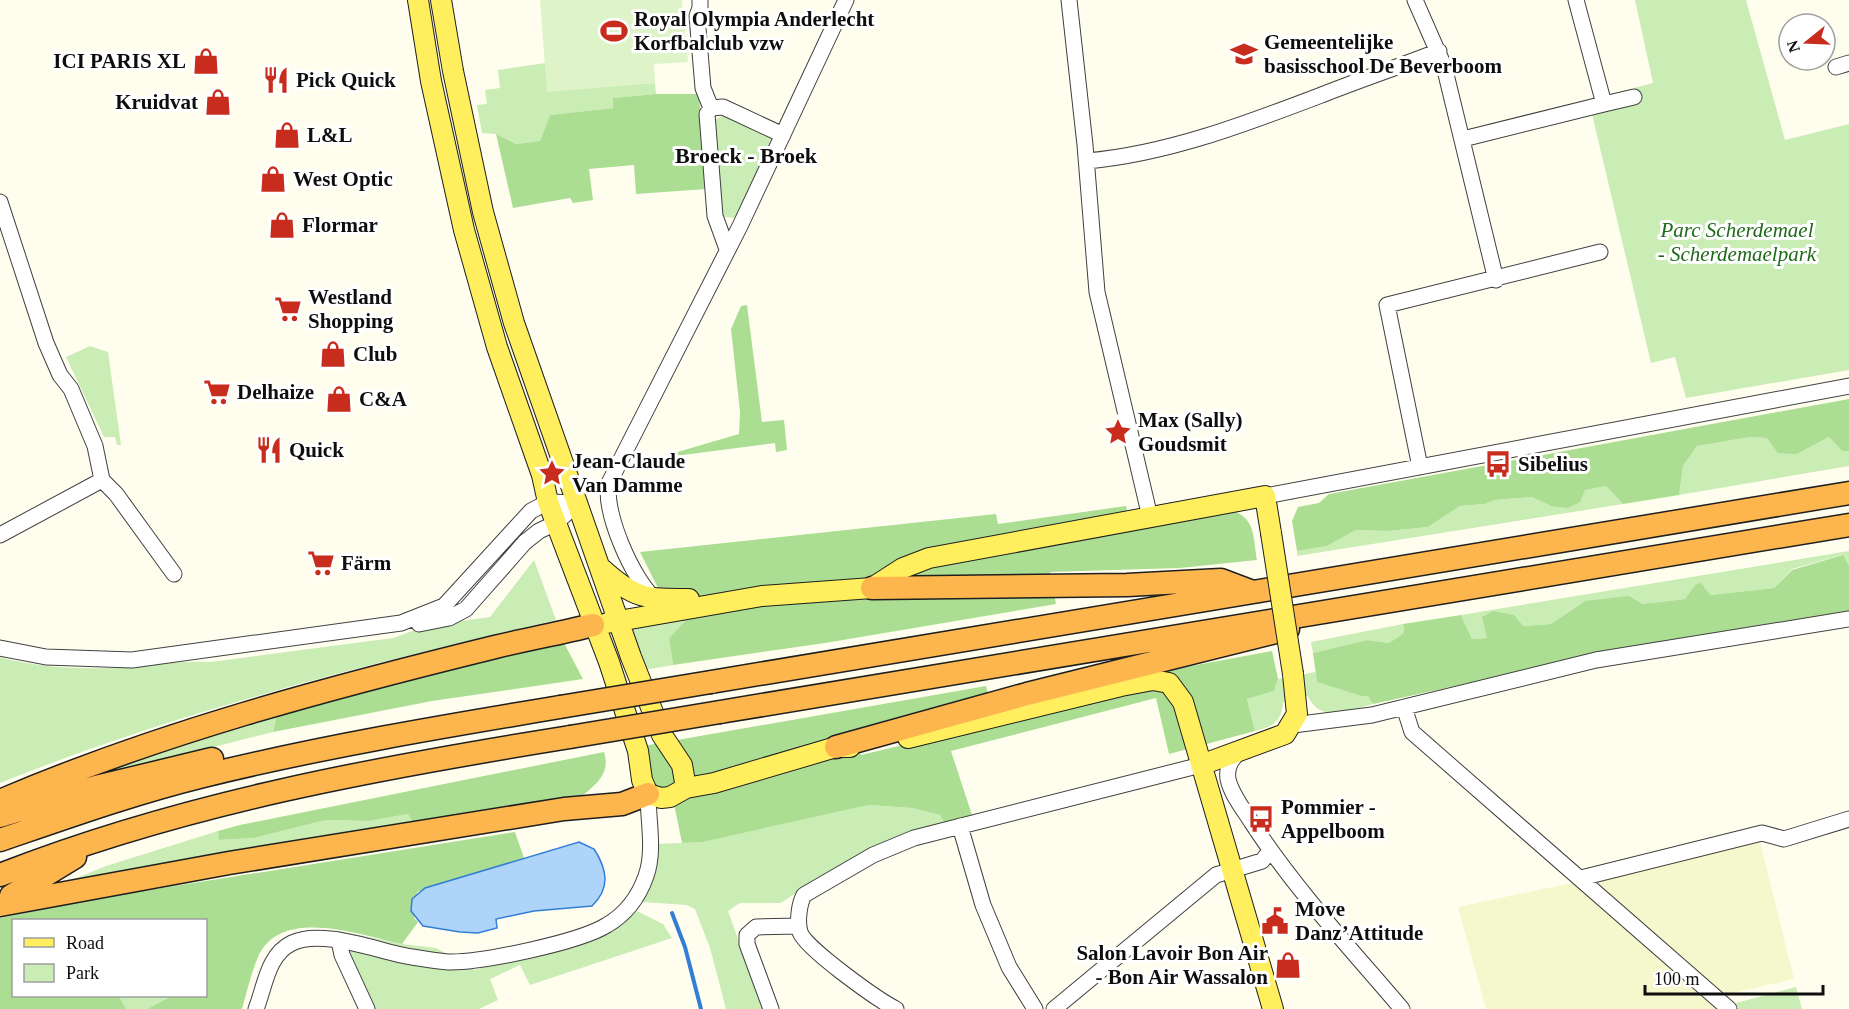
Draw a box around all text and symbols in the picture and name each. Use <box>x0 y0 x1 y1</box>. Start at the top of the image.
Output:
place label: Royal Olympia Anderlecht Korfbalclub vzw <box>634 7 874 55</box>
north arrow <box>1777 12 1837 72</box>
sports icon: Royal Olympia Anderlecht Korfbalclub vzw <box>599 16 629 46</box>
place label: Gemeentelijke basisschool De Beverboom <box>1264 30 1503 78</box>
text: N <box>1783 38 1803 55</box>
school or university icon: Gemeentelijke basisschool De Beverboom <box>1229 39 1259 69</box>
shop icon: ICI PARIS XL <box>191 46 221 76</box>
place label: ICI PARIS XL <box>53 49 186 73</box>
restaurant icon: Pick Quick <box>261 65 291 95</box>
place label: Pick Quick <box>296 68 396 92</box>
shop icon: Kruidvat <box>203 87 233 117</box>
place label: Kruidvat <box>115 90 198 114</box>
shop icon: L&L <box>272 120 302 150</box>
place label: L&L <box>307 123 353 147</box>
district label: Broeck - Broek <box>675 143 818 168</box>
shop icon: West Optic <box>258 164 288 194</box>
place label: West Optic <box>293 167 393 191</box>
shop icon: Flormar <box>267 210 297 240</box>
place label: Flormar <box>302 213 378 237</box>
park label: Parc Scherdemael - Scherdemaelpark <box>1658 218 1817 266</box>
place label: Westland Shopping <box>308 285 394 333</box>
supermarket icon: Westland Shopping <box>273 294 303 324</box>
shop icon: Club <box>318 339 348 369</box>
place label: Club <box>353 342 397 366</box>
supermarket icon: Delhaize <box>202 377 232 407</box>
place label: Delhaize <box>237 380 314 404</box>
shop icon: C&A <box>324 384 354 414</box>
place label: C&A <box>359 387 408 411</box>
place label: Max (Sally) Goudsmit <box>1138 408 1242 456</box>
place icon: Max (Sally) Goudsmit <box>1103 417 1133 447</box>
restaurant icon: Quick <box>254 435 284 465</box>
place label: Quick <box>289 438 344 462</box>
place label: Jean-Claude Van Damme <box>572 449 685 497</box>
bus stop icon: Sibelius <box>1483 449 1513 479</box>
place label: Sibelius <box>1518 452 1588 476</box>
place icon: Jean-Claude Van Damme <box>537 458 567 488</box>
supermarket icon: Färm <box>306 548 336 578</box>
place label: Färm <box>341 551 392 575</box>
place label: Pommier - Appelboom <box>1281 795 1385 843</box>
bus stop icon: Pommier - Appelboom <box>1246 804 1276 834</box>
place label: Move Danz’Attitude <box>1295 897 1423 945</box>
public building icon: Move Danz’Attitude <box>1260 906 1290 936</box>
legend <box>12 919 207 997</box>
text: Road <box>66 933 104 953</box>
place label: Salon Lavoir Bon Air - Bon Air Wassalon <box>1076 941 1268 989</box>
shop icon: Salon Lavoir Bon Air - Bon Air Wassalon <box>1273 950 1303 980</box>
scale bar <box>1645 958 1824 996</box>
text: Park <box>66 963 99 983</box>
text: 100 m <box>1654 969 1700 989</box>

